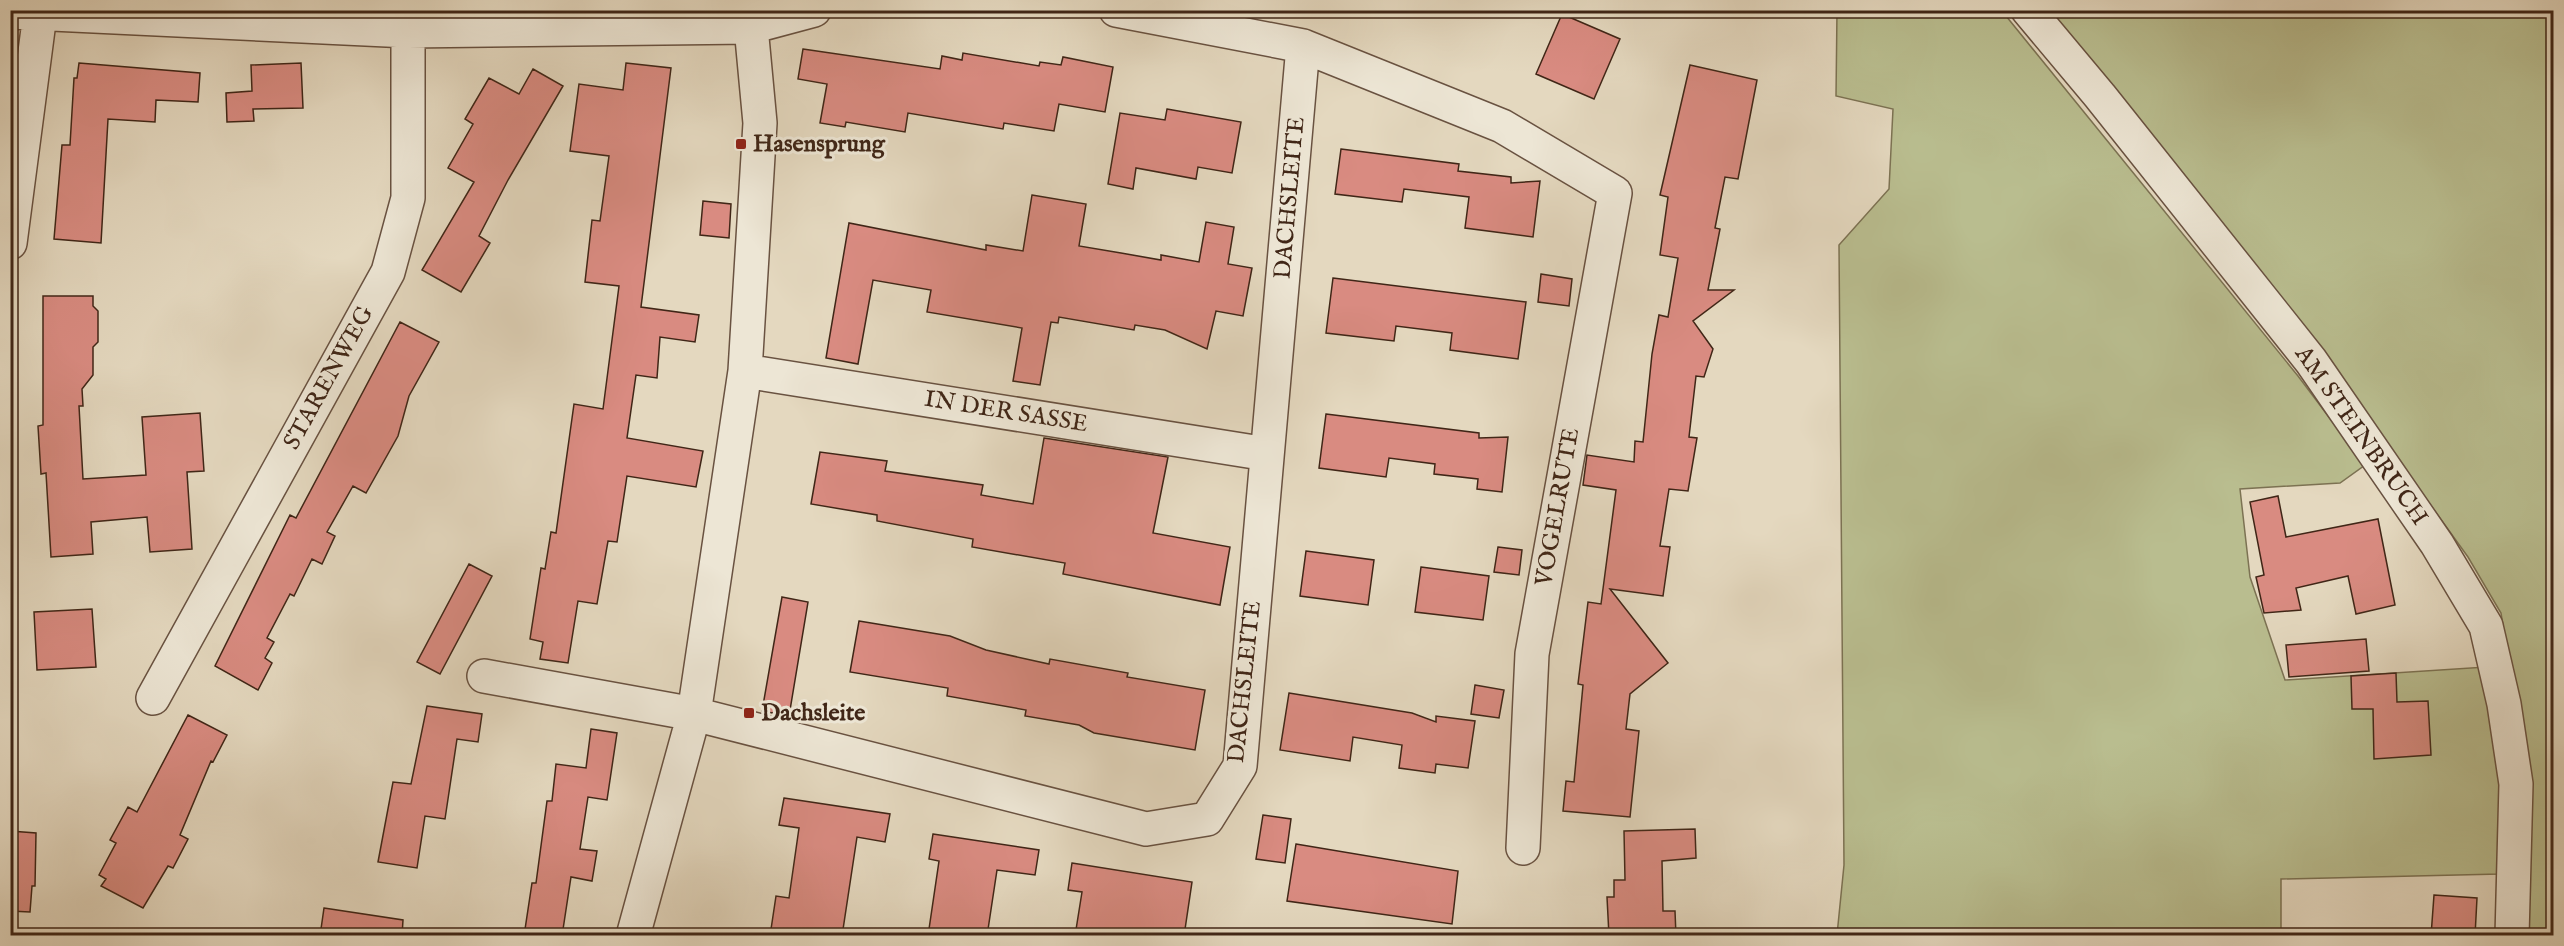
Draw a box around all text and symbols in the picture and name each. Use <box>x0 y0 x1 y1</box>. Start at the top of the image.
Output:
street label: DACHSLEITE <box>1267 116 1313 280</box>
place label: Hasensprung <box>753 129 886 160</box>
marker: Hasensprung <box>734 137 748 151</box>
street label: STARENWEG <box>277 301 381 455</box>
street label: AM STEINBRUCH <box>2287 339 2435 532</box>
street label: IN DER SASSE <box>922 384 1090 440</box>
street label: VOGELRUTE <box>1529 425 1587 590</box>
street label: DACHSLEITE <box>1221 599 1269 765</box>
place label: Dachsleite <box>761 698 865 729</box>
marker: Dachsleite <box>742 706 756 720</box>

